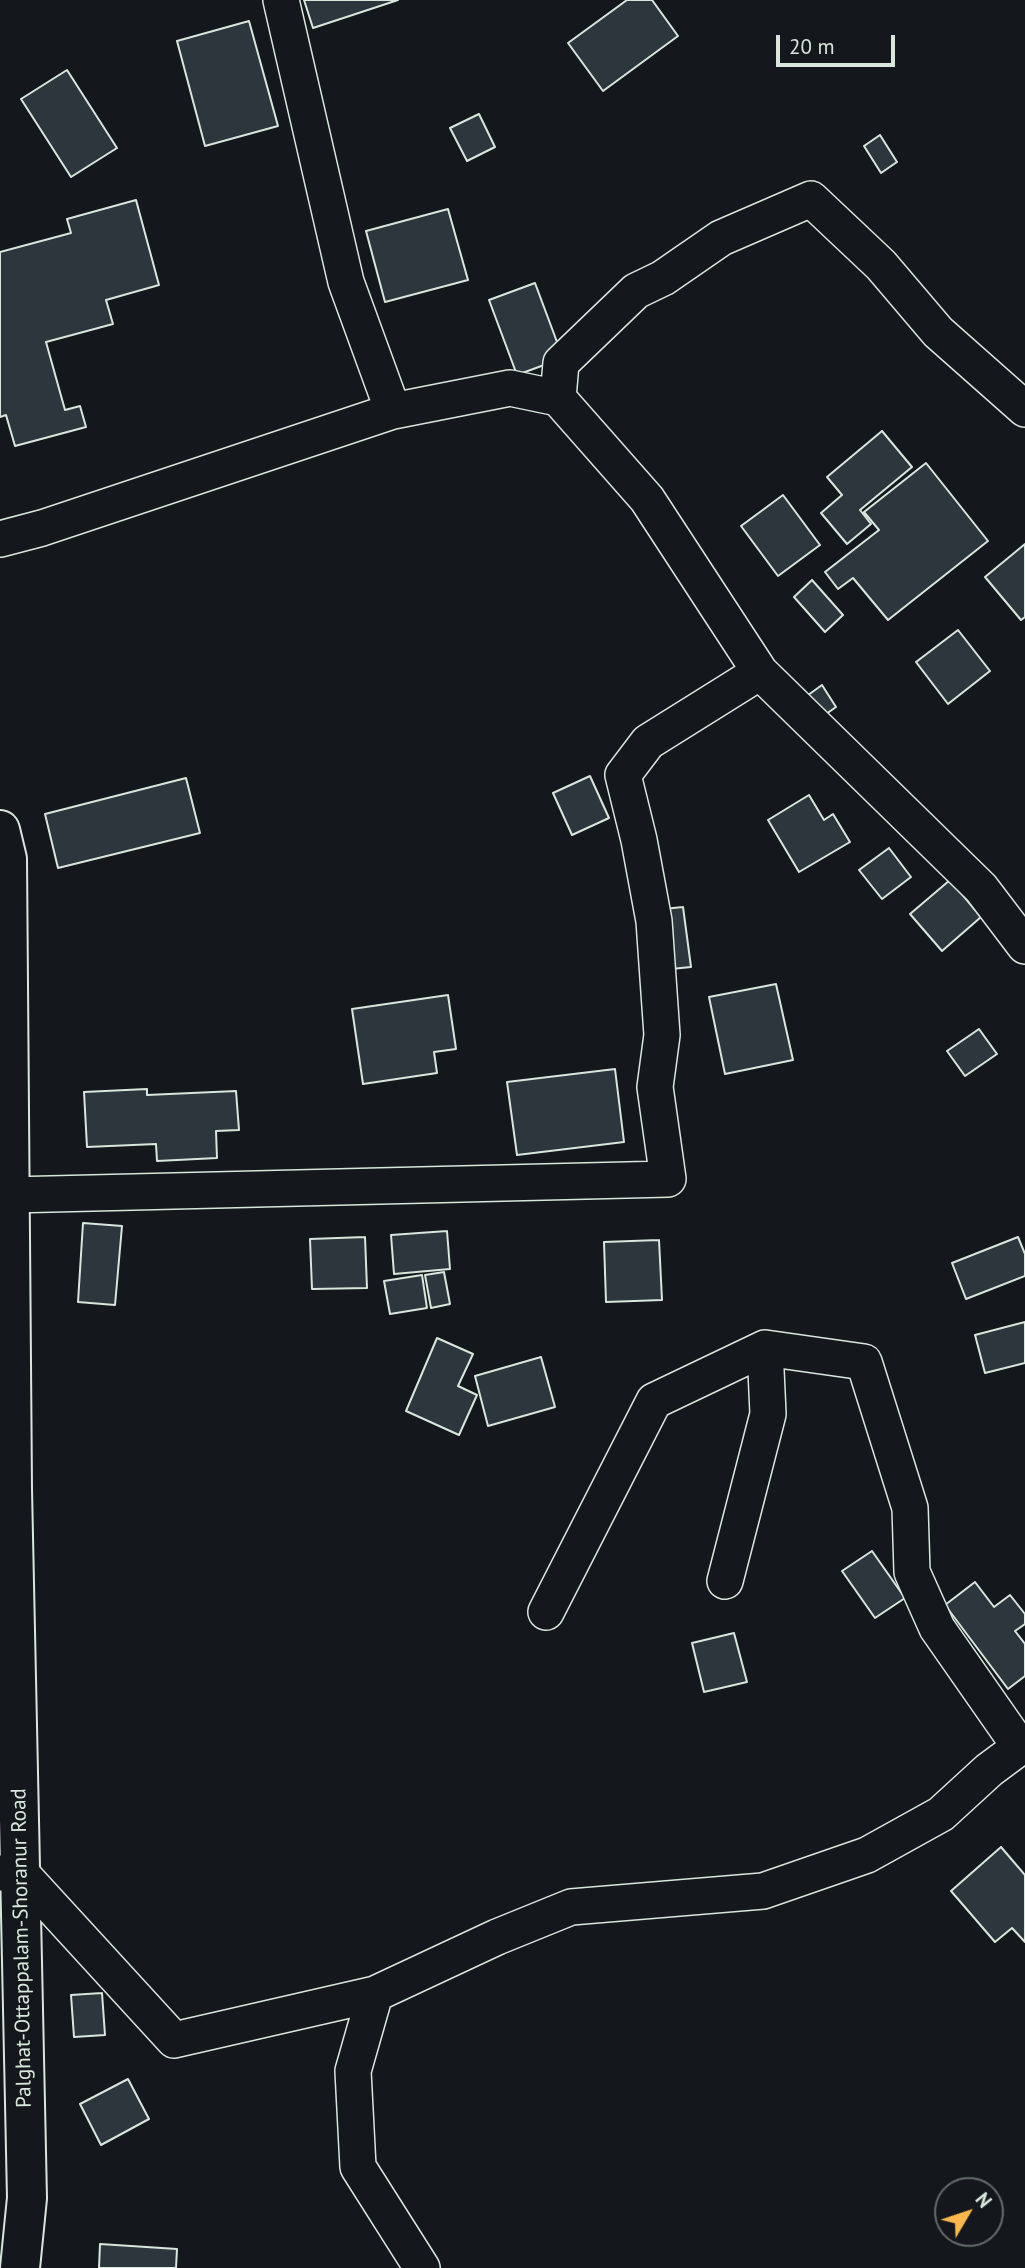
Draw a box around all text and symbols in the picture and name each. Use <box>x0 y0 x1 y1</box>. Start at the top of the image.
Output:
scale bar <box>780 21 899 65</box>
text: 20 m <box>789 33 835 60</box>
street label: Palghat-Ottappalam-Shoranur Road <box>7 1788 37 2108</box>
north arrow <box>934 2177 1004 2247</box>
text: N <box>971 2188 997 2212</box>

